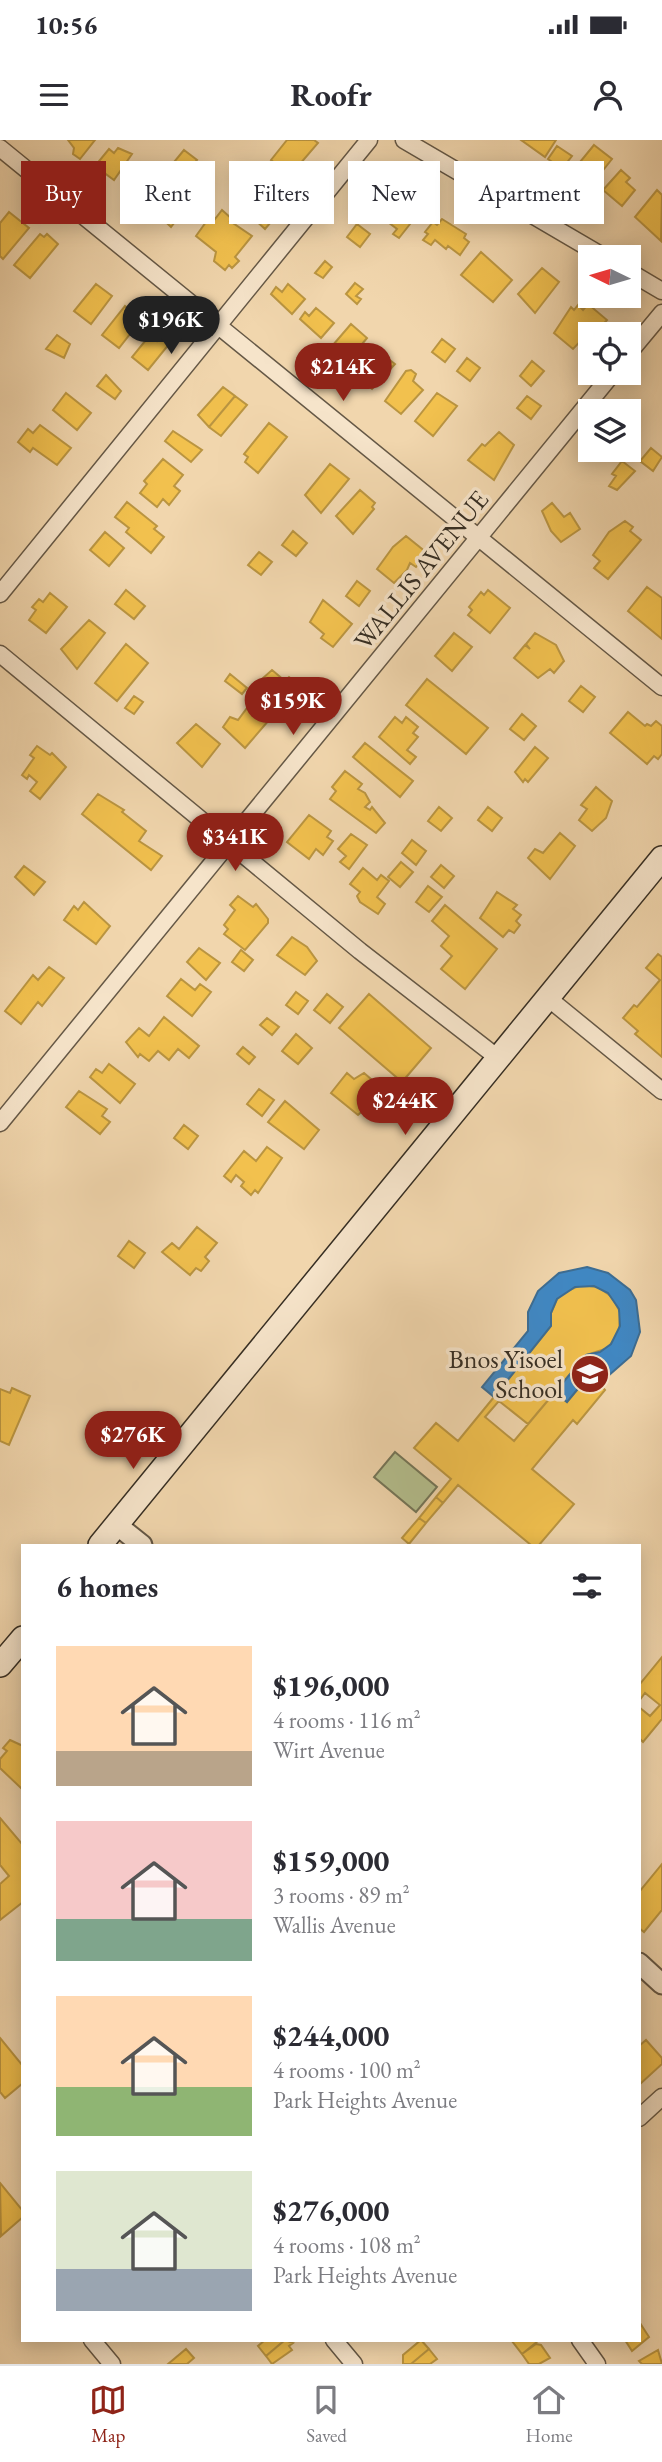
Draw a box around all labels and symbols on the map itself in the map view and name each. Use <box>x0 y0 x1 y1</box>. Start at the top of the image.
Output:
north arrow <box>578 245 640 308</box>
pin: $196K <box>122 296 220 356</box>
pin: $214K <box>294 344 392 403</box>
street label: WALLIS AVENUE <box>346 483 496 657</box>
pin: $159K <box>244 678 342 737</box>
pin: $341K <box>186 814 284 873</box>
pin: $244K <box>356 1077 454 1137</box>
place label: Bnos Yisoel School <box>448 1342 563 1406</box>
school or university icon: Bnos Yisoel School <box>569 1353 611 1395</box>
pin: $276K <box>84 1412 182 1471</box>

